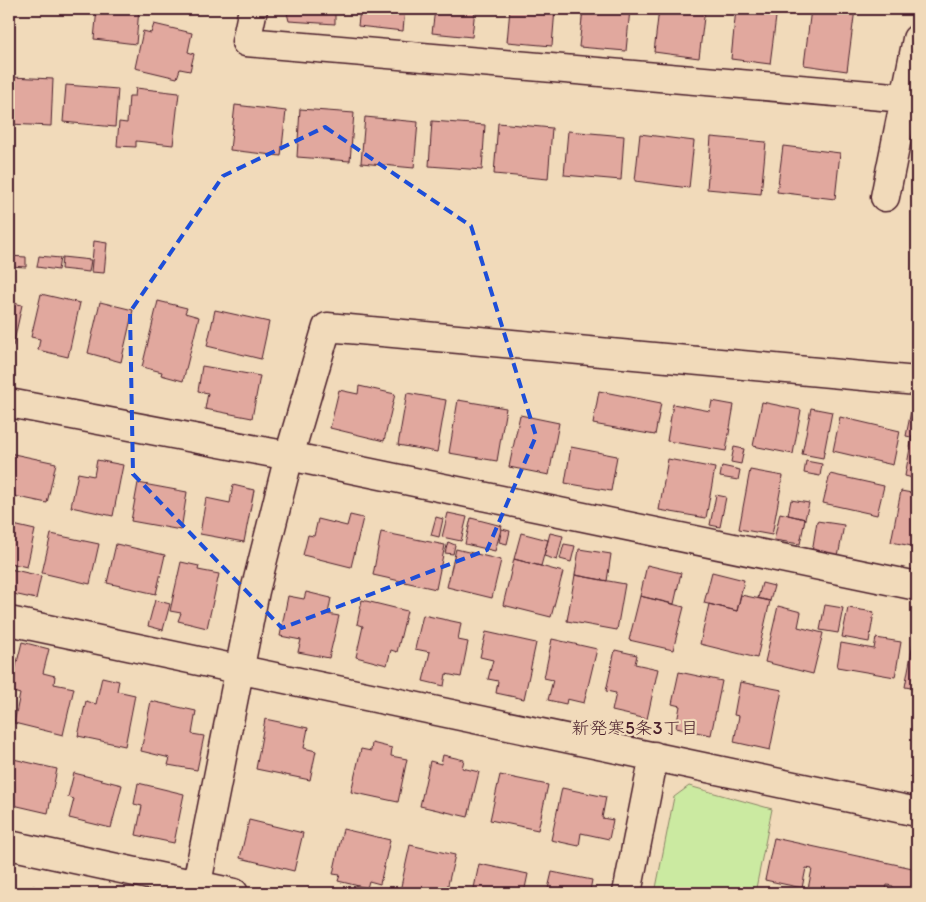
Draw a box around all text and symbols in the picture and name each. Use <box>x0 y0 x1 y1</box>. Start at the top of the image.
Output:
district label: 新発寒5条3丁目 <box>571 717 699 739</box>

